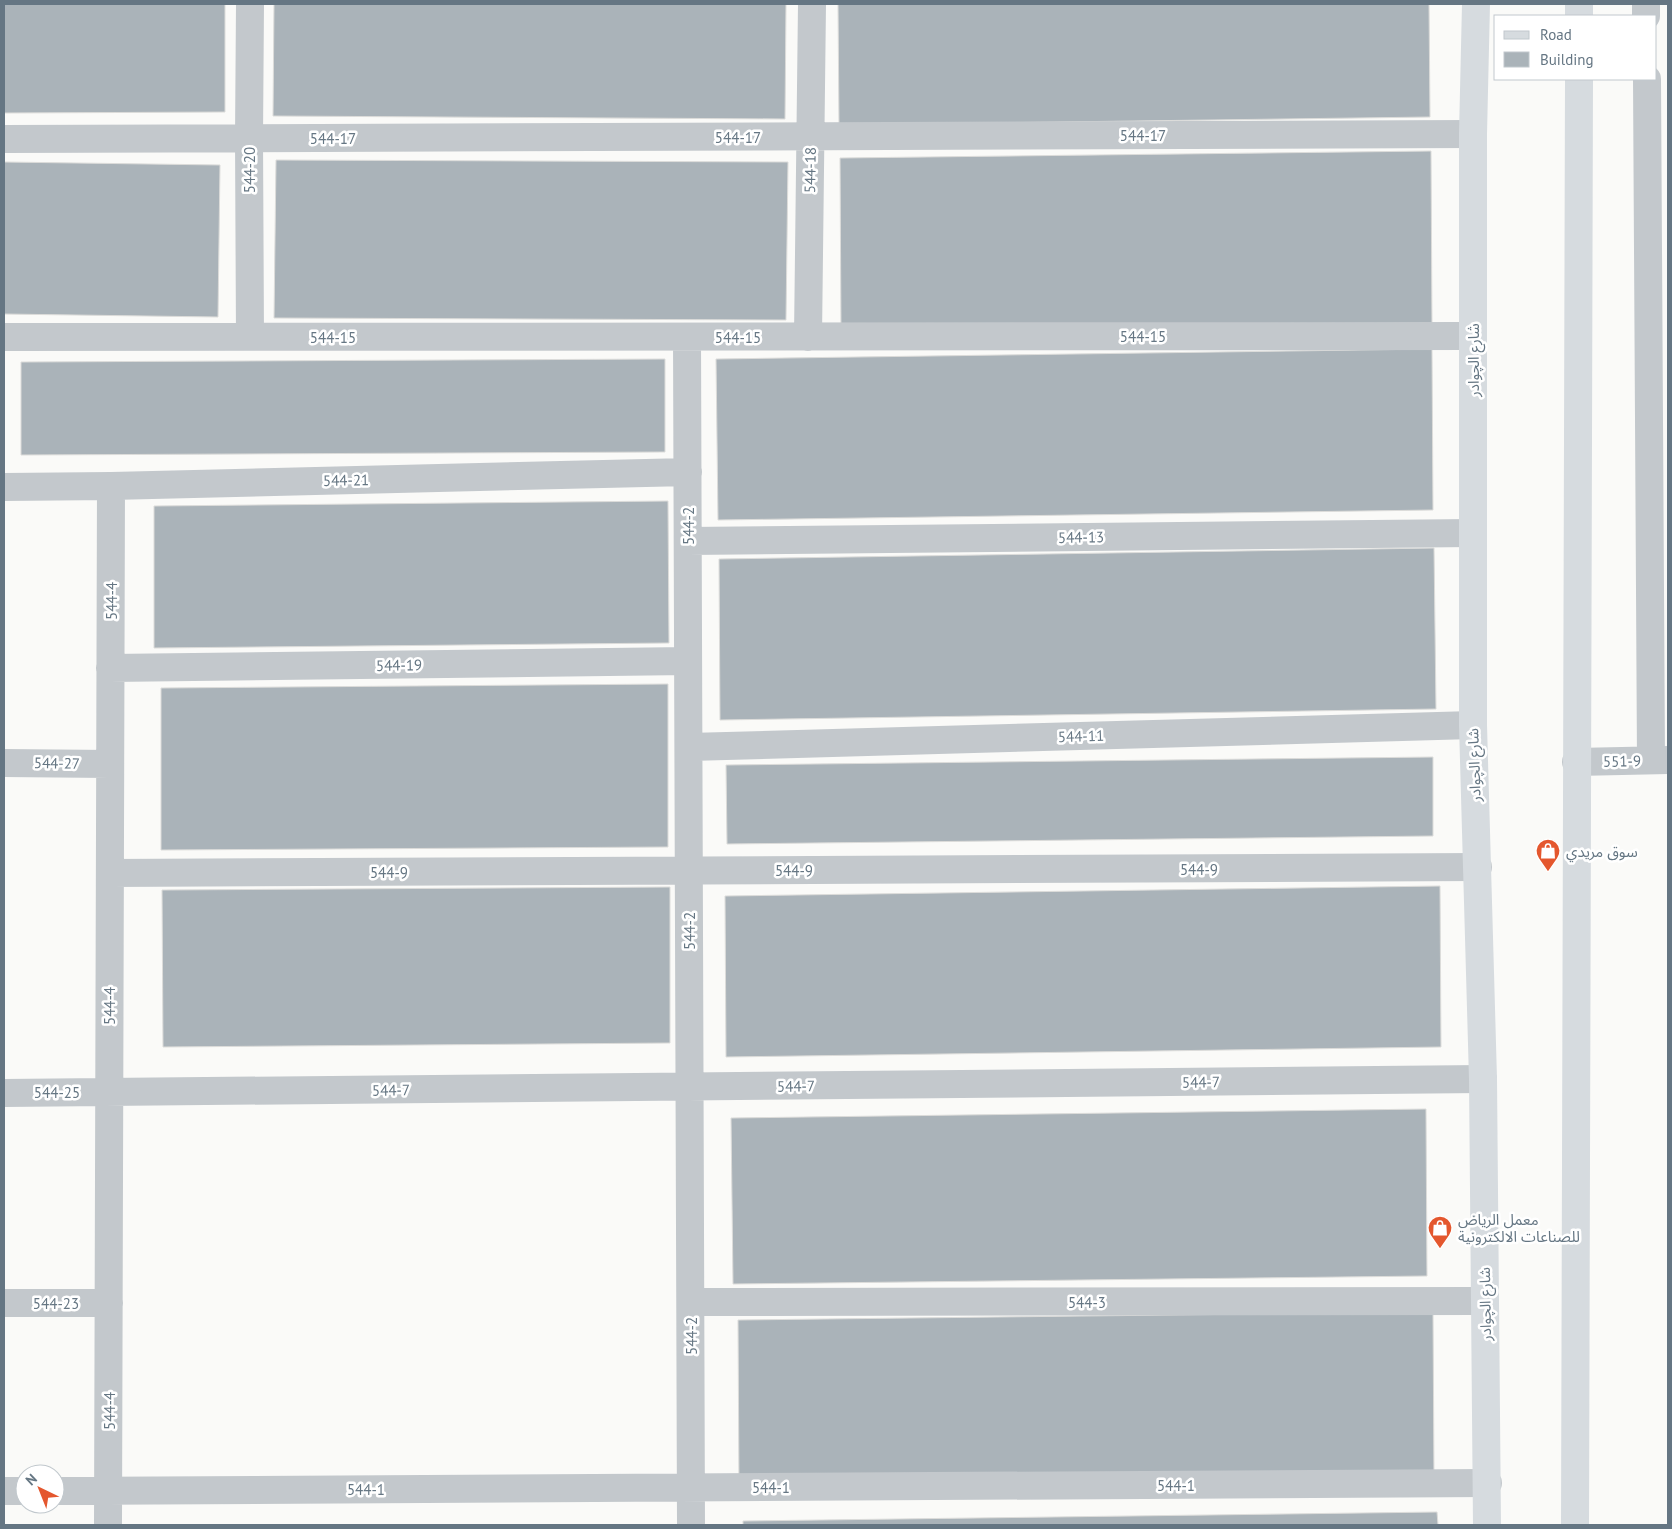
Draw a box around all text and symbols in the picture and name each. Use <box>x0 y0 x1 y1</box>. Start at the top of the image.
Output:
legend <box>1494 15 1657 80</box>
text: Road <box>1540 25 1572 44</box>
text: Building <box>1540 50 1594 69</box>
street label: 544-17 <box>1120 126 1166 145</box>
street label: 544-17 <box>715 128 761 147</box>
street label: 544-17 <box>310 129 356 148</box>
street label: 544-20 <box>240 147 259 193</box>
street label: 544-18 <box>800 147 820 193</box>
street label: شارع الچوادر <box>1464 323 1486 398</box>
street label: 544-15 <box>1120 327 1166 346</box>
street label: 544-15 <box>310 328 356 347</box>
street label: 544-15 <box>715 328 761 347</box>
street label: 544-21 <box>323 470 369 490</box>
street label: 544-2 <box>679 507 698 545</box>
street label: 544-13 <box>1058 527 1104 547</box>
street label: 544-4 <box>102 582 121 620</box>
street label: 544-19 <box>376 655 422 675</box>
street label: 544-11 <box>1058 726 1104 746</box>
street label: شارع الچوادر <box>1463 728 1488 803</box>
street label: 551-9 <box>1603 751 1641 771</box>
street label: 544-27 <box>34 753 80 773</box>
shop icon: سوق مريدي <box>1535 838 1561 872</box>
place label: سوق مريدي <box>1566 842 1638 863</box>
street label: 544-9 <box>1180 860 1218 879</box>
street label: 544-9 <box>775 861 813 880</box>
street label: 544-9 <box>370 863 408 882</box>
street label: 544-2 <box>680 912 699 950</box>
street label: 544-4 <box>100 987 119 1025</box>
street label: 544-7 <box>1182 1072 1220 1092</box>
street label: 544-7 <box>777 1076 815 1096</box>
street label: 544-7 <box>372 1080 410 1100</box>
street label: 544-25 <box>34 1083 80 1102</box>
place label: معمل الرياض للصناعات الالكترونية <box>1458 1210 1580 1246</box>
shop icon: معمل الرياض للصناعات الالكترونية <box>1427 1215 1453 1249</box>
street label: شارع الچوادر <box>1475 1267 1498 1342</box>
street label: 544-3 <box>1068 1293 1106 1312</box>
street label: 544-23 <box>33 1294 79 1313</box>
street label: 544-2 <box>682 1317 701 1355</box>
street label: 544-4 <box>100 1392 119 1430</box>
north arrow <box>15 1464 65 1514</box>
text: N <box>22 1470 41 1489</box>
street label: 544-1 <box>1157 1476 1195 1495</box>
street label: 544-1 <box>752 1478 790 1497</box>
street label: 544-1 <box>347 1480 385 1499</box>

